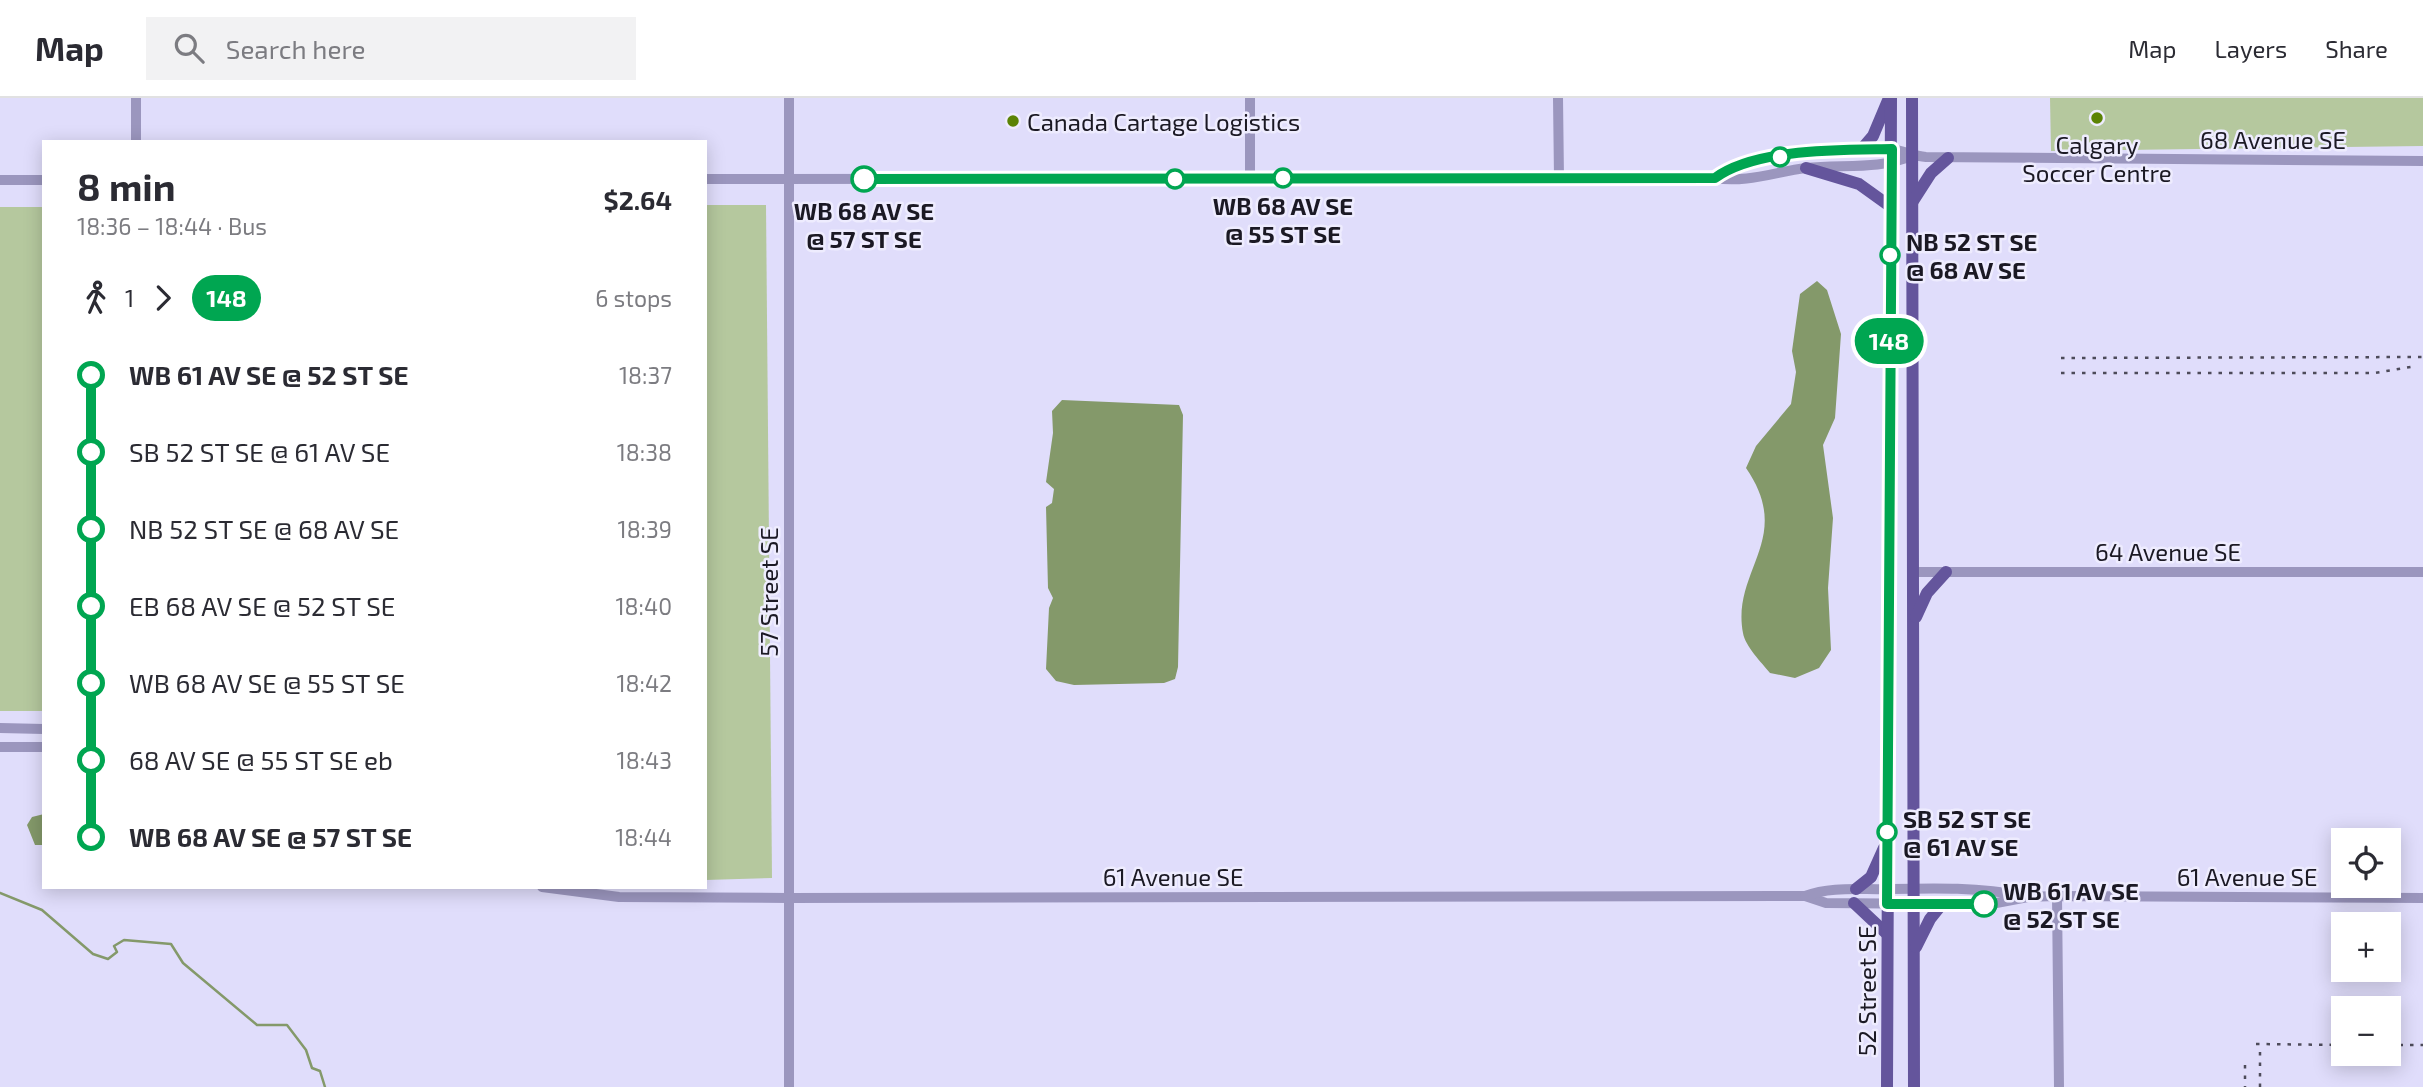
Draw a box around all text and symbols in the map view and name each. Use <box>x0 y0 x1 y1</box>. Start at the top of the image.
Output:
search box <box>146 17 636 80</box>
text: Map <box>35 28 104 68</box>
icon: search <box>170 29 208 67</box>
text: Search here <box>226 33 365 64</box>
text: Map <box>2128 34 2176 63</box>
text: Layers <box>2214 34 2287 63</box>
text: Share <box>2325 34 2388 63</box>
place label: Canada Cartage Logistics <box>1027 107 1300 136</box>
marker: Calgary Soccer Centre <box>2089 110 2105 126</box>
marker: Canada Cartage Logistics <box>1005 113 1021 129</box>
street label: 68 Avenue SE <box>2200 125 2346 154</box>
place label: Calgary Soccer Centre <box>2022 130 2172 187</box>
unlabelled marker <box>1770 147 1790 167</box>
text: 8 min <box>77 163 176 209</box>
marker: WB 68 AV SE @ 57 ST SE <box>851 166 877 192</box>
marker: WB 68 AV SE @ 55 ST SE <box>1273 168 1293 188</box>
unlabelled marker <box>1165 169 1185 189</box>
text: $2.64 <box>604 184 672 215</box>
place label: WB 68 AV SE @ 55 ST SE <box>1213 191 1353 248</box>
place label: WB 68 AV SE @ 57 ST SE <box>794 196 934 253</box>
text: 18:36 – 18:44 · Bus <box>77 212 267 240</box>
place label: NB 52 ST SE @ 68 AV SE <box>1906 227 2037 284</box>
marker: NB 52 ST SE @ 68 AV SE <box>1880 245 1900 265</box>
icon: walk <box>77 279 115 317</box>
icon: forward <box>144 279 182 317</box>
text: 148 <box>206 283 247 312</box>
text: 1 <box>125 284 134 312</box>
text: 6 stops <box>595 284 672 312</box>
line badge: 148 <box>1849 318 1929 364</box>
text: 148 <box>1869 326 1909 355</box>
text: WB 61 AV SE @ 52 ST SE <box>129 359 408 390</box>
text: 18:37 <box>619 361 672 389</box>
text: SB 52 ST SE @ 61 AV SE <box>129 436 390 467</box>
text: 18:38 <box>617 438 672 466</box>
text: NB 52 ST SE @ 68 AV SE <box>129 513 399 544</box>
text: 18:39 <box>618 515 672 543</box>
street label: 57 Street SE <box>754 527 783 657</box>
street label: 64 Avenue SE <box>2095 537 2241 566</box>
text: EB 68 AV SE @ 52 ST SE <box>129 590 395 621</box>
text: 18:40 <box>615 592 672 620</box>
text: WB 68 AV SE @ 55 ST SE <box>129 667 405 698</box>
text: 18:42 <box>616 669 672 697</box>
text: 68 AV SE @ 55 ST SE eb <box>129 744 393 775</box>
text: 18:43 <box>617 746 672 774</box>
place label: SB 52 ST SE @ 61 AV SE <box>1903 804 2031 861</box>
text: WB 68 AV SE @ 57 ST SE <box>129 821 412 852</box>
marker: SB 52 ST SE @ 61 AV SE <box>1877 822 1897 842</box>
text: 18:44 <box>615 823 672 851</box>
map controls <box>2331 828 2401 1066</box>
button: locate <box>2331 828 2401 898</box>
street label: 61 Avenue SE <box>1103 862 1243 891</box>
street label: 61 Avenue SE <box>2177 862 2317 891</box>
place label: WB 61 AV SE @ 52 ST SE <box>2003 876 2139 933</box>
marker: WB 61 AV SE @ 52 ST SE <box>1971 891 1997 917</box>
button: + <box>2331 912 2401 982</box>
street label: 52 Street SE <box>1852 926 1881 1056</box>
button: − <box>2331 996 2401 1066</box>

